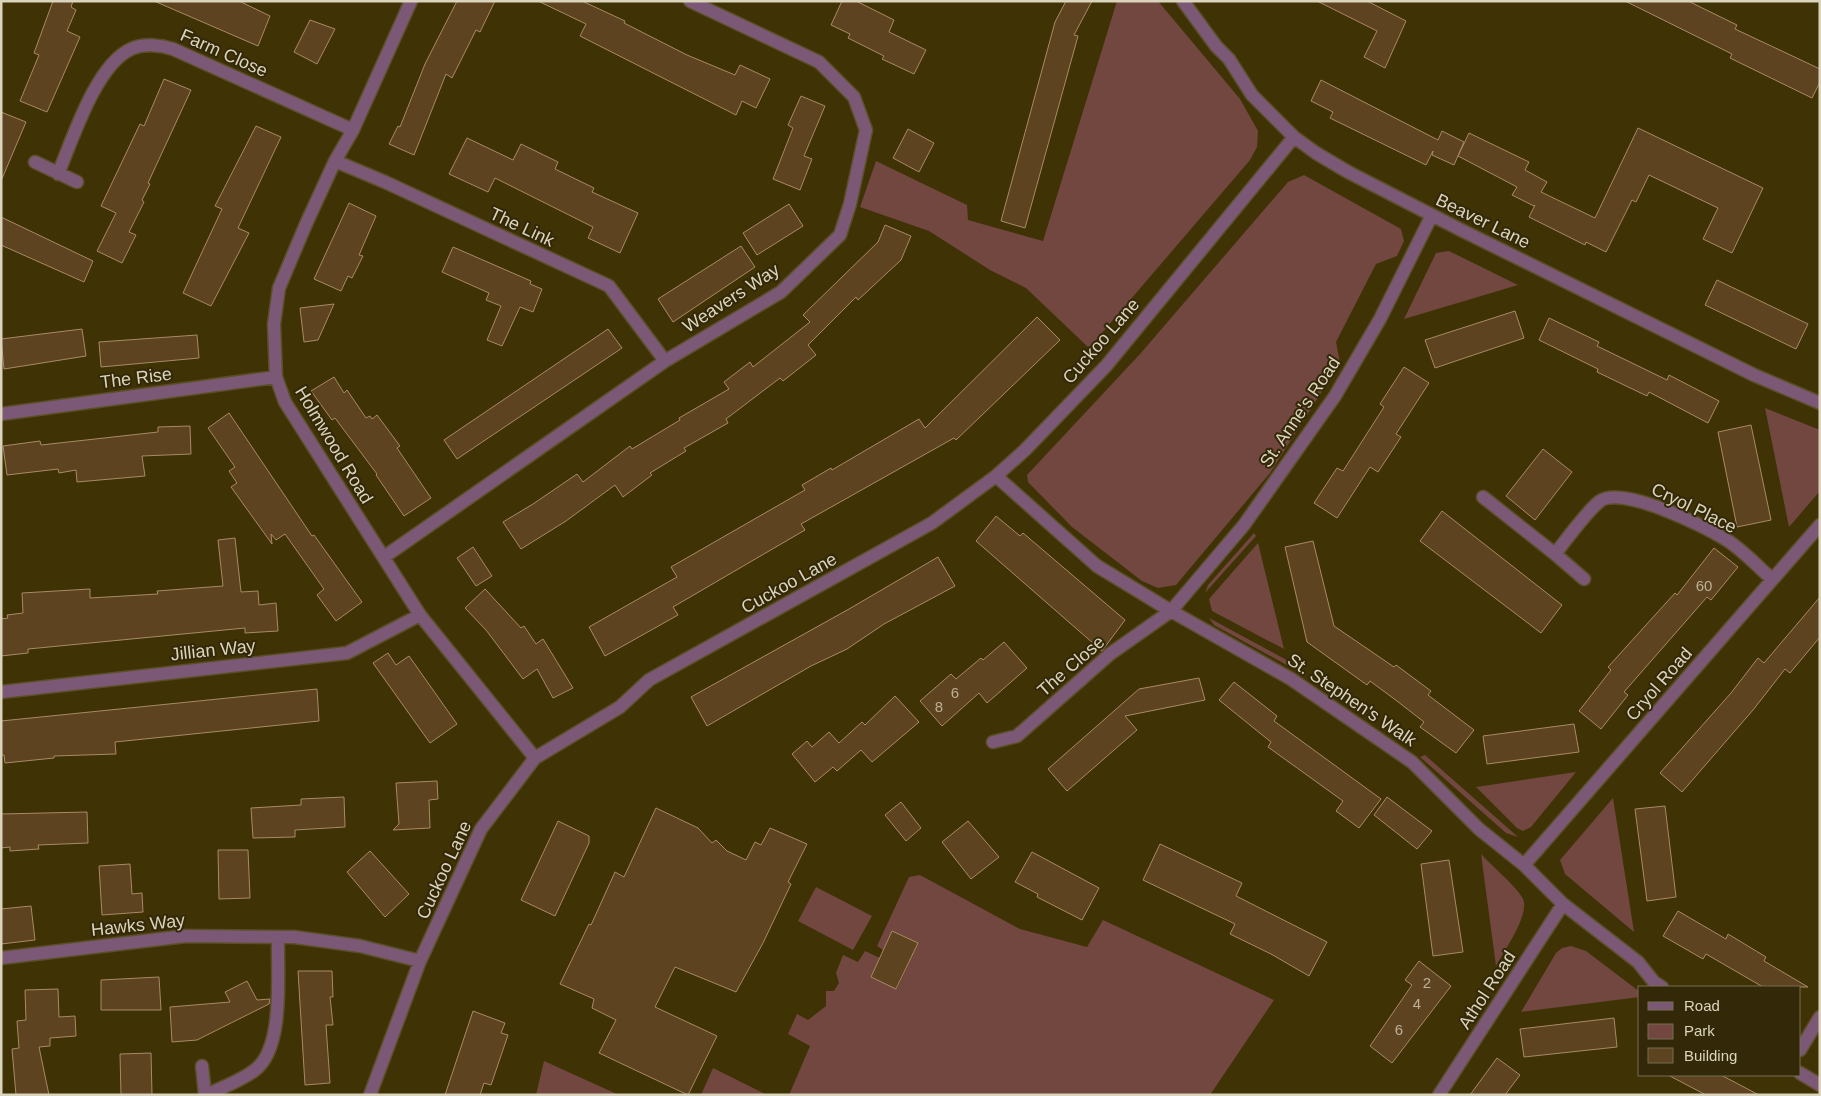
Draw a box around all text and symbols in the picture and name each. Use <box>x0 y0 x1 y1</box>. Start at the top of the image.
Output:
street label: Farm Close <box>177 25 271 81</box>
street label: Beaver Lane <box>1433 190 1533 252</box>
street label: The Link <box>486 203 558 251</box>
street label: Weavers Way <box>679 259 783 337</box>
street label: Cuckoo Lane <box>1059 294 1143 388</box>
street label: St. Anne's Road <box>1256 353 1344 471</box>
street label: The Rise <box>99 364 173 392</box>
street label: Holmwood Road <box>291 383 377 507</box>
street label: Cryol Place <box>1648 479 1740 537</box>
street label: Cuckoo Lane <box>738 549 840 617</box>
house number: 60 <box>1696 577 1712 594</box>
street label: The Close <box>1033 632 1109 700</box>
street label: Jillian Way <box>170 636 256 664</box>
street label: Cryol Road <box>1622 643 1696 725</box>
street label: St. Stephen's Walk <box>1284 650 1421 751</box>
house number: 6 <box>951 684 959 701</box>
house number: 8 <box>935 698 943 715</box>
street label: Cuckoo Lane <box>413 818 475 922</box>
street label: Hawks Way <box>90 910 186 940</box>
street label: Athol Road <box>1454 947 1520 1033</box>
house number: 2 <box>1423 974 1431 991</box>
legend <box>1638 986 1801 1076</box>
house number: 4 <box>1413 995 1421 1012</box>
text: Road <box>1684 997 1720 1014</box>
house number: 6 <box>1395 1021 1403 1038</box>
text: Park <box>1684 1022 1715 1039</box>
text: Building <box>1684 1047 1737 1064</box>

